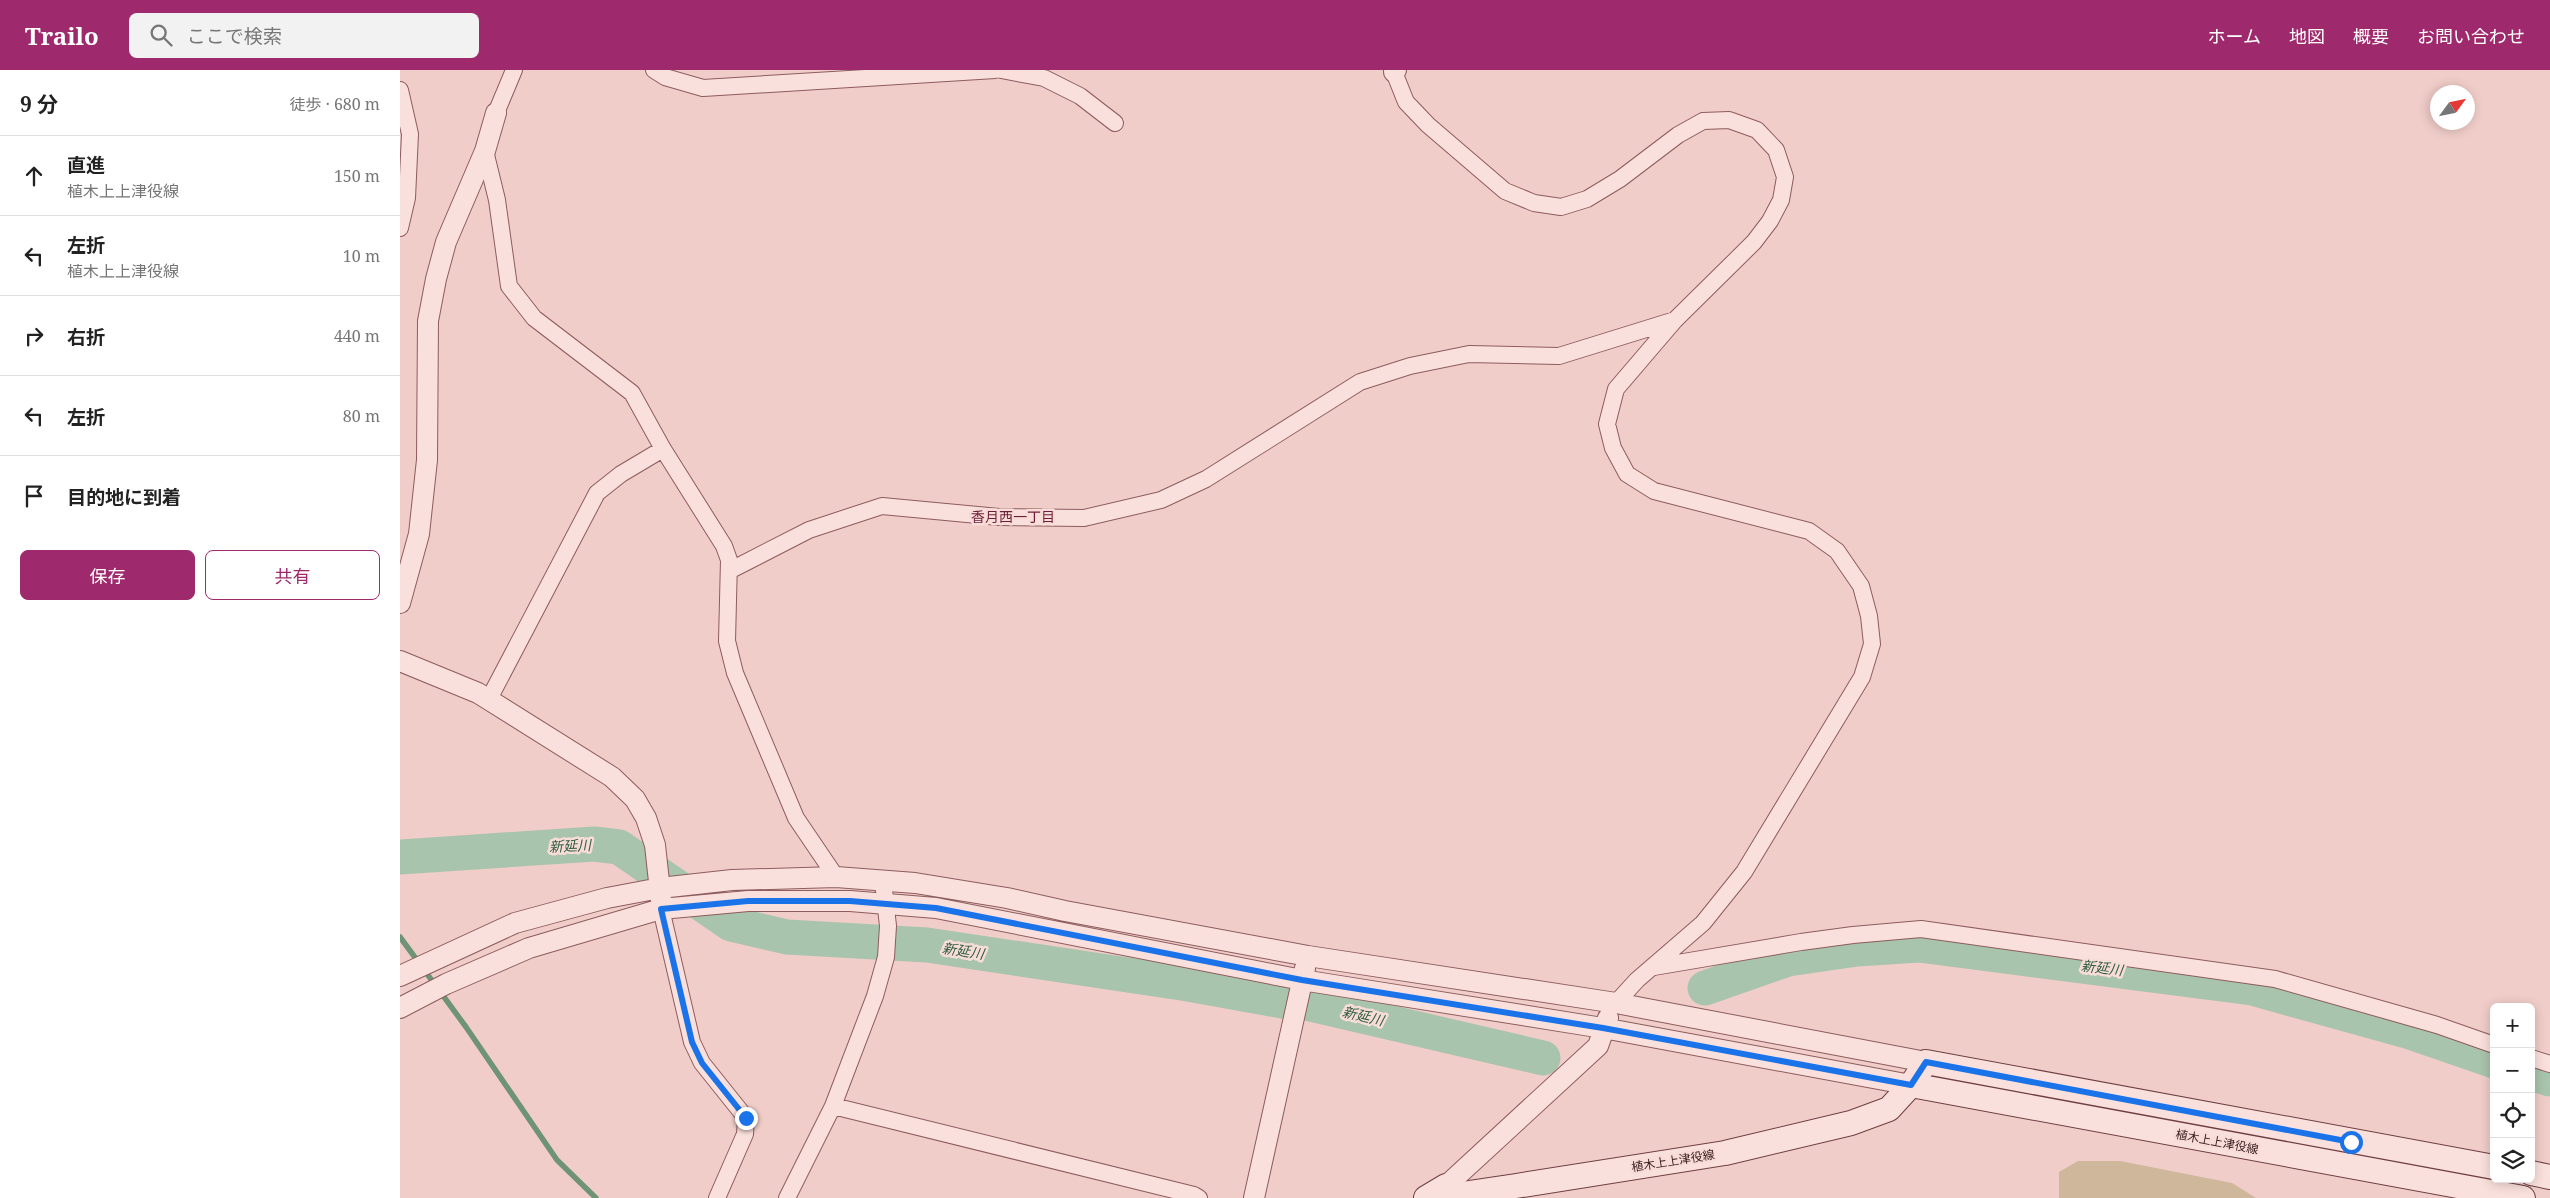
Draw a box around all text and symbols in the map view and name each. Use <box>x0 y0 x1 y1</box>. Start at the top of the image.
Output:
search box <box>129 13 479 58</box>
text: Trailo <box>25 19 99 52</box>
icon: search <box>147 21 175 49</box>
text: ここで検索 <box>187 23 282 49</box>
text: ホーム <box>2208 24 2261 48</box>
text: 地図 <box>2289 24 2325 48</box>
text: 概要 <box>2353 24 2389 48</box>
text: お問い合わせ <box>2417 24 2525 48</box>
north arrow <box>2430 85 2475 130</box>
text: 9 分 <box>20 90 58 118</box>
text: 徒歩 · 680 m <box>290 93 380 115</box>
text: 直進 <box>67 152 105 178</box>
icon: ahead <box>20 162 48 190</box>
text: 150 m <box>334 165 380 187</box>
text: 植木上上津役線 <box>67 180 179 202</box>
text: 左折 <box>67 232 105 258</box>
icon: left <box>20 242 48 270</box>
text: 10 m <box>343 245 380 267</box>
text: 植木上上津役線 <box>67 260 179 282</box>
icon: right <box>20 322 48 350</box>
text: 右折 <box>67 324 105 350</box>
text: 440 m <box>334 325 380 347</box>
icon: left <box>20 402 48 430</box>
text: 左折 <box>67 404 105 430</box>
text: 80 m <box>343 405 380 427</box>
icon: arrive <box>20 482 48 510</box>
text: 目的地に到着 <box>67 484 181 510</box>
district label: 香月西一丁目 <box>971 507 1055 526</box>
button: 保存 <box>20 550 195 600</box>
button: 共有 <box>205 550 380 600</box>
water label: 新延川 <box>549 835 593 856</box>
water label: 新延川 <box>941 938 987 963</box>
water label: 新延川 <box>2080 956 2126 980</box>
water label: 新延川 <box>1341 1002 1388 1030</box>
map controls <box>2490 1003 2535 1183</box>
button: + <box>2490 1003 2535 1048</box>
button: − <box>2490 1048 2535 1093</box>
button: locate <box>2490 1093 2535 1138</box>
route end <box>735 1107 758 1130</box>
street label: 植木上上津役線 <box>2174 1125 2260 1158</box>
route start <box>2340 1131 2363 1154</box>
button: layers <box>2490 1138 2535 1183</box>
street label: 植木上上津役線 <box>1630 1146 1716 1175</box>

